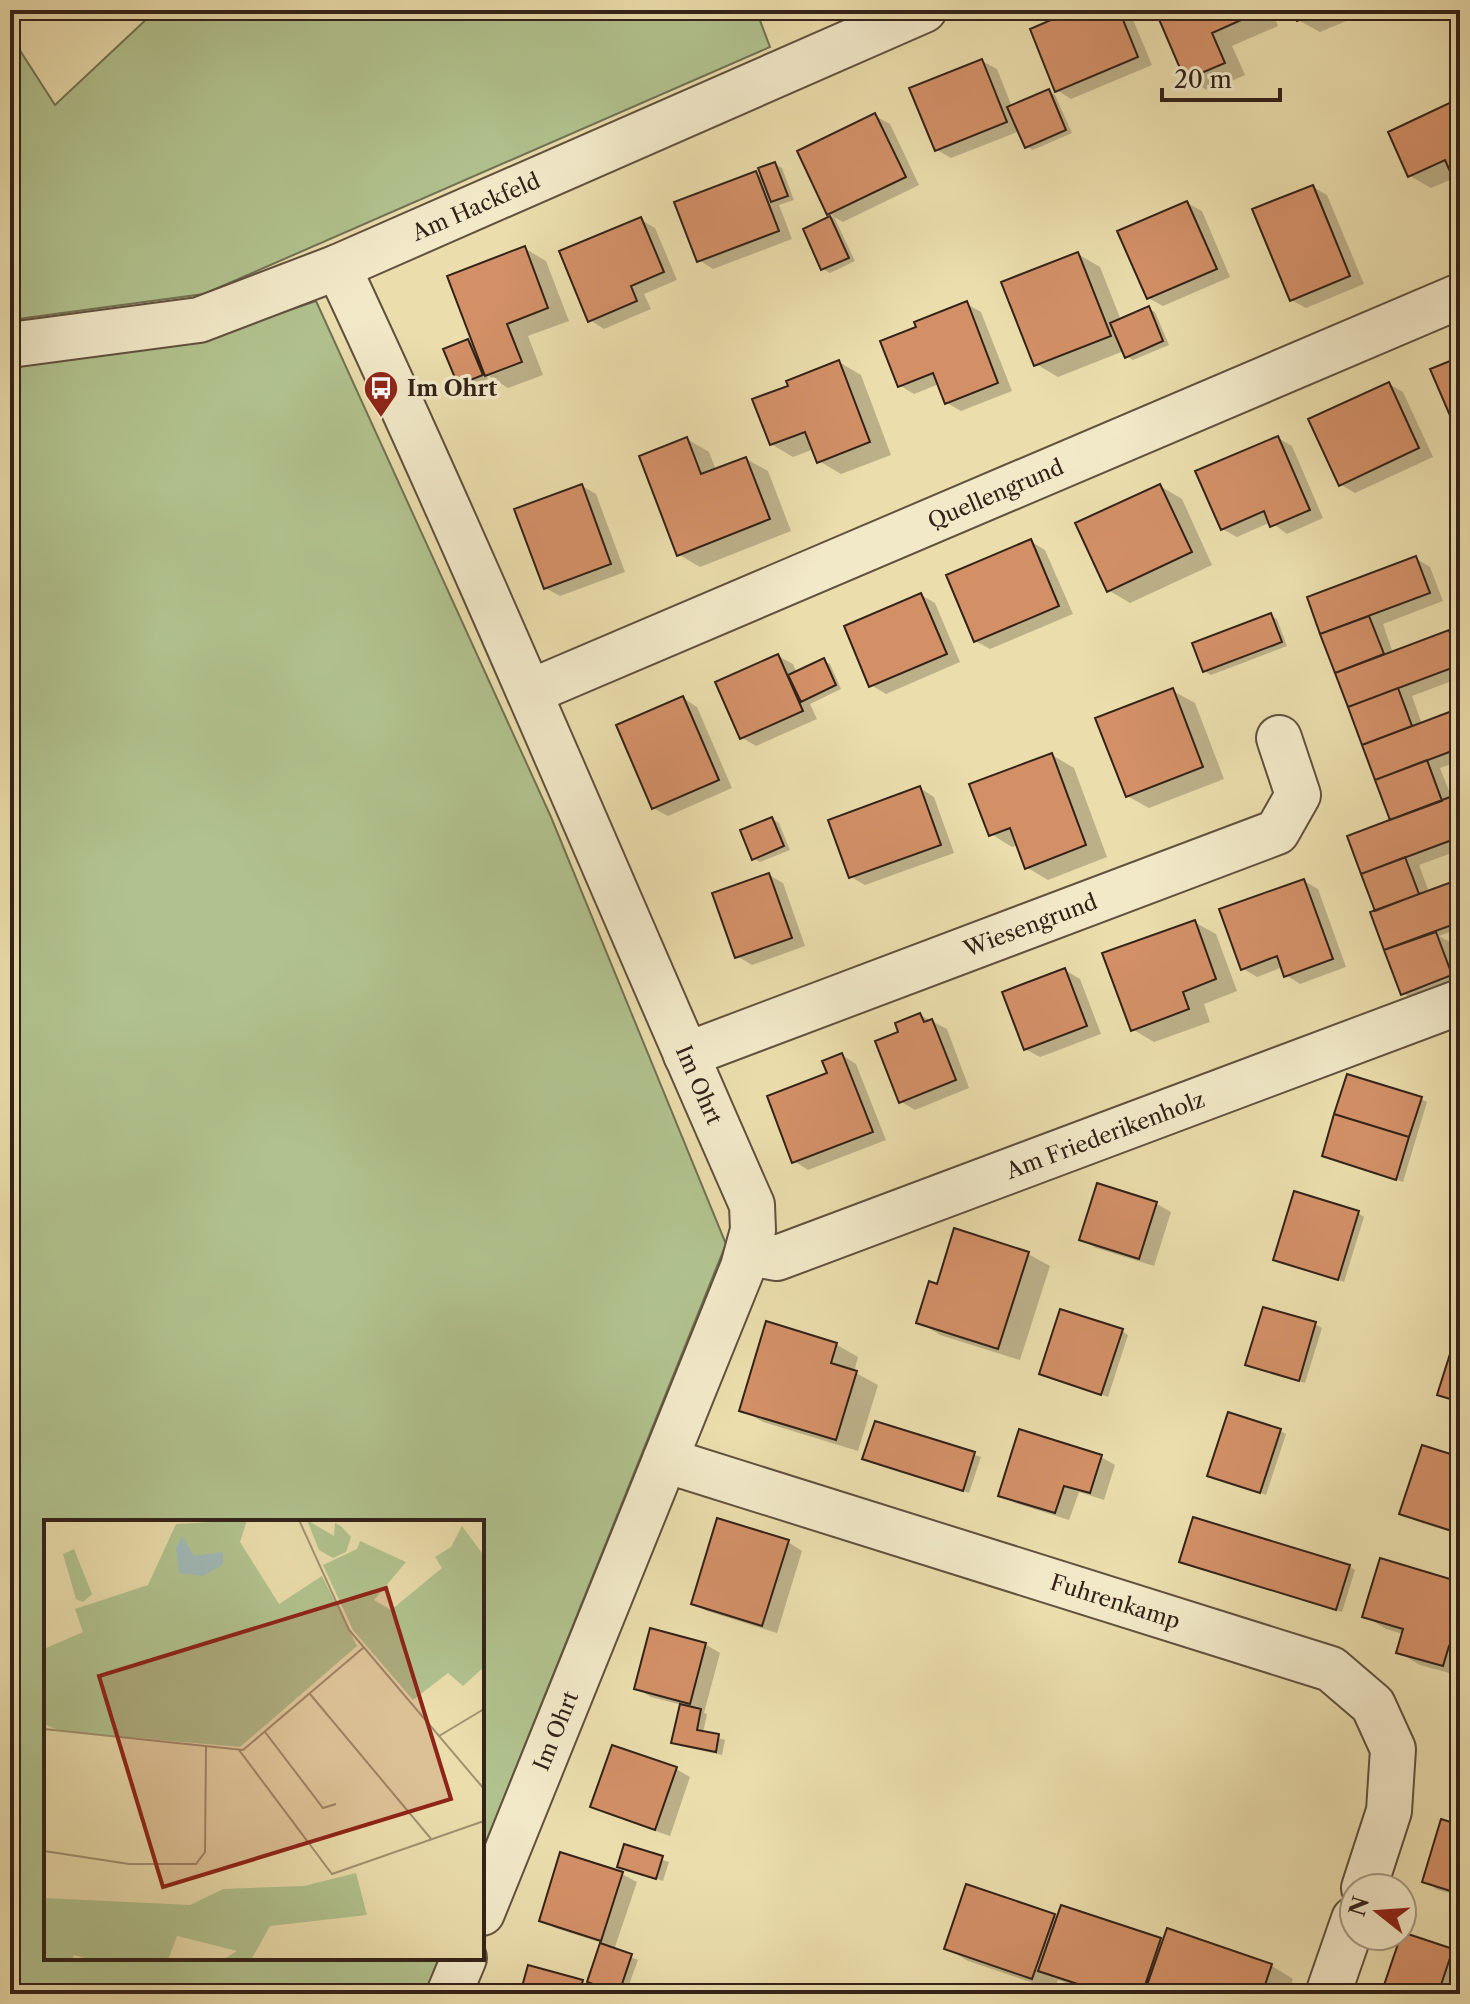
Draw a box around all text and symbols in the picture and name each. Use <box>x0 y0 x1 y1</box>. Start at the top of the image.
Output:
scale bar <box>1162 52 1280 102</box>
text: 20 m <box>1174 65 1232 94</box>
street label: Am Hackfeld <box>407 167 544 247</box>
bus stop icon: Im Ohrt <box>362 369 400 419</box>
place label: Im Ohrt <box>407 375 497 402</box>
street label: Quellengrund <box>924 453 1068 535</box>
street label: Wiesengrund <box>959 888 1101 963</box>
street label: Im Ohrt <box>670 1041 728 1129</box>
street label: Am Friederikenholz <box>1001 1085 1208 1185</box>
inset map <box>44 1520 484 1960</box>
street label: Fuhrenkamp <box>1047 1568 1184 1634</box>
street label: Im Ohrt <box>528 1687 584 1775</box>
north arrow <box>1338 1872 1418 1952</box>
text: N <box>1344 1893 1375 1919</box>

